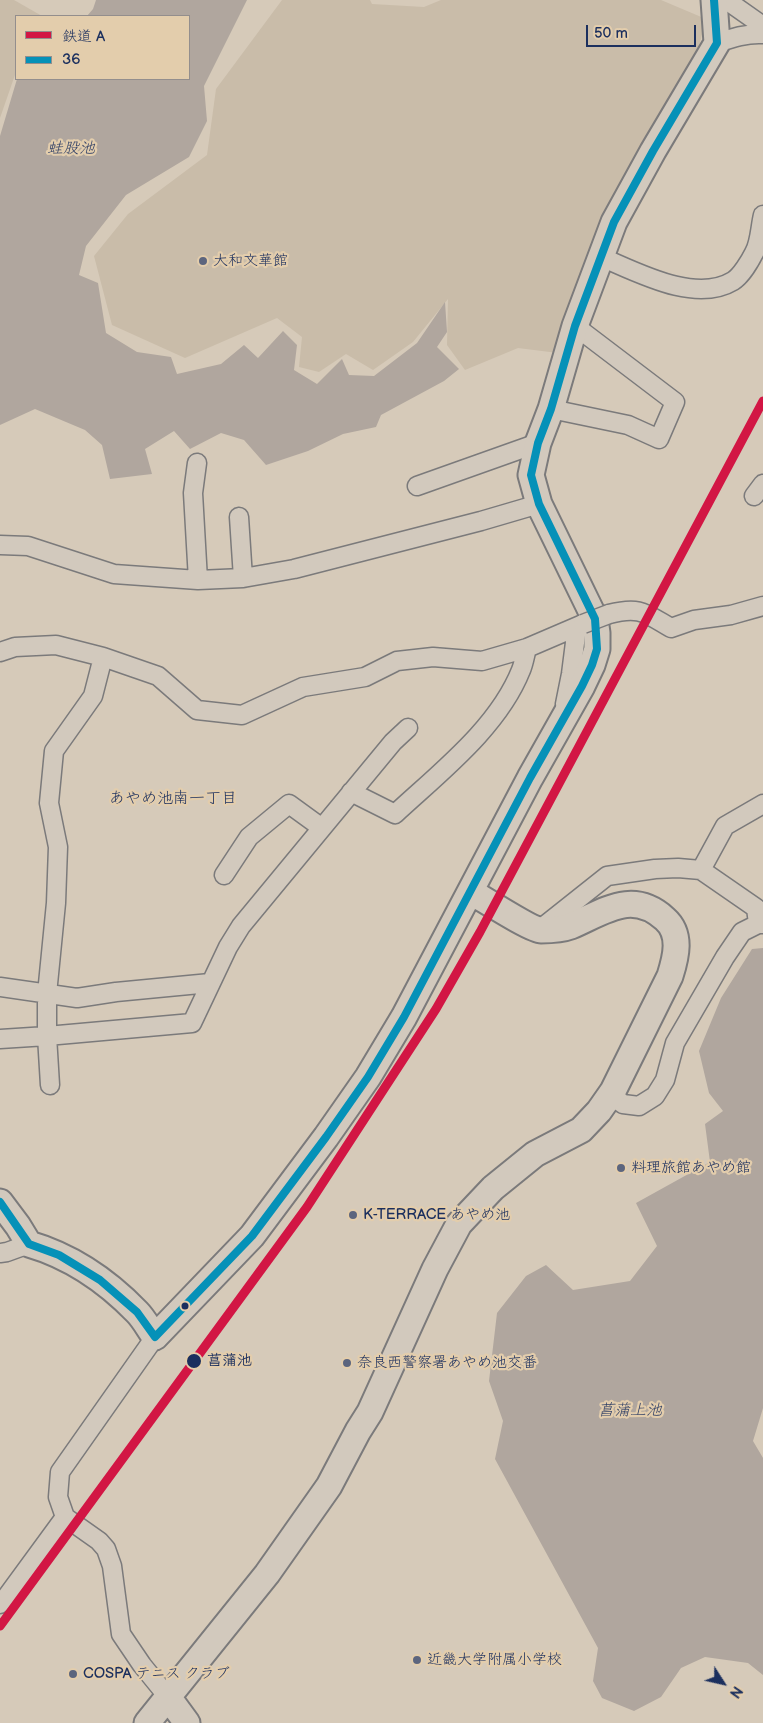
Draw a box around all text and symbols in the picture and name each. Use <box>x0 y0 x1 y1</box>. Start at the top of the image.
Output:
legend <box>15 15 190 80</box>
scale bar <box>588 15 698 47</box>
text: 50 m <box>594 24 628 43</box>
text: 鉄道 A <box>62 27 105 46</box>
text: 36 <box>62 50 80 69</box>
water label: 蛙股池 <box>47 139 95 159</box>
place label: 大和文華館 <box>213 252 288 270</box>
marker: 大和文華館 <box>197 255 209 267</box>
district label: あやめ池南一丁目 <box>109 789 237 809</box>
place label: 料理旅館あやめ館 <box>631 1159 751 1177</box>
marker: 料理旅館あやめ館 <box>615 1162 627 1174</box>
place label: K-TERRACE あやめ池 <box>363 1206 510 1224</box>
marker: K-TERRACE あやめ池 <box>347 1209 359 1221</box>
unlabelled marker <box>180 1301 190 1311</box>
marker: 菖蒲池 <box>185 1352 203 1370</box>
place label: 菖蒲池 <box>207 1352 252 1370</box>
place label: 奈良西警察署あやめ池交番 <box>357 1354 537 1372</box>
marker: 奈良西警察署あやめ池交番 <box>341 1357 353 1369</box>
water label: 菖蒲上池 <box>598 1401 662 1421</box>
place label: 近畿大学附属小学校 <box>427 1651 562 1669</box>
marker: 近畿大学附属小学校 <box>411 1654 423 1666</box>
north arrow <box>698 1658 748 1708</box>
place label: COSPA テニス クラブ <box>83 1665 230 1683</box>
marker: COSPA テニス クラブ <box>67 1668 79 1680</box>
text: N <box>726 1683 746 1701</box>

